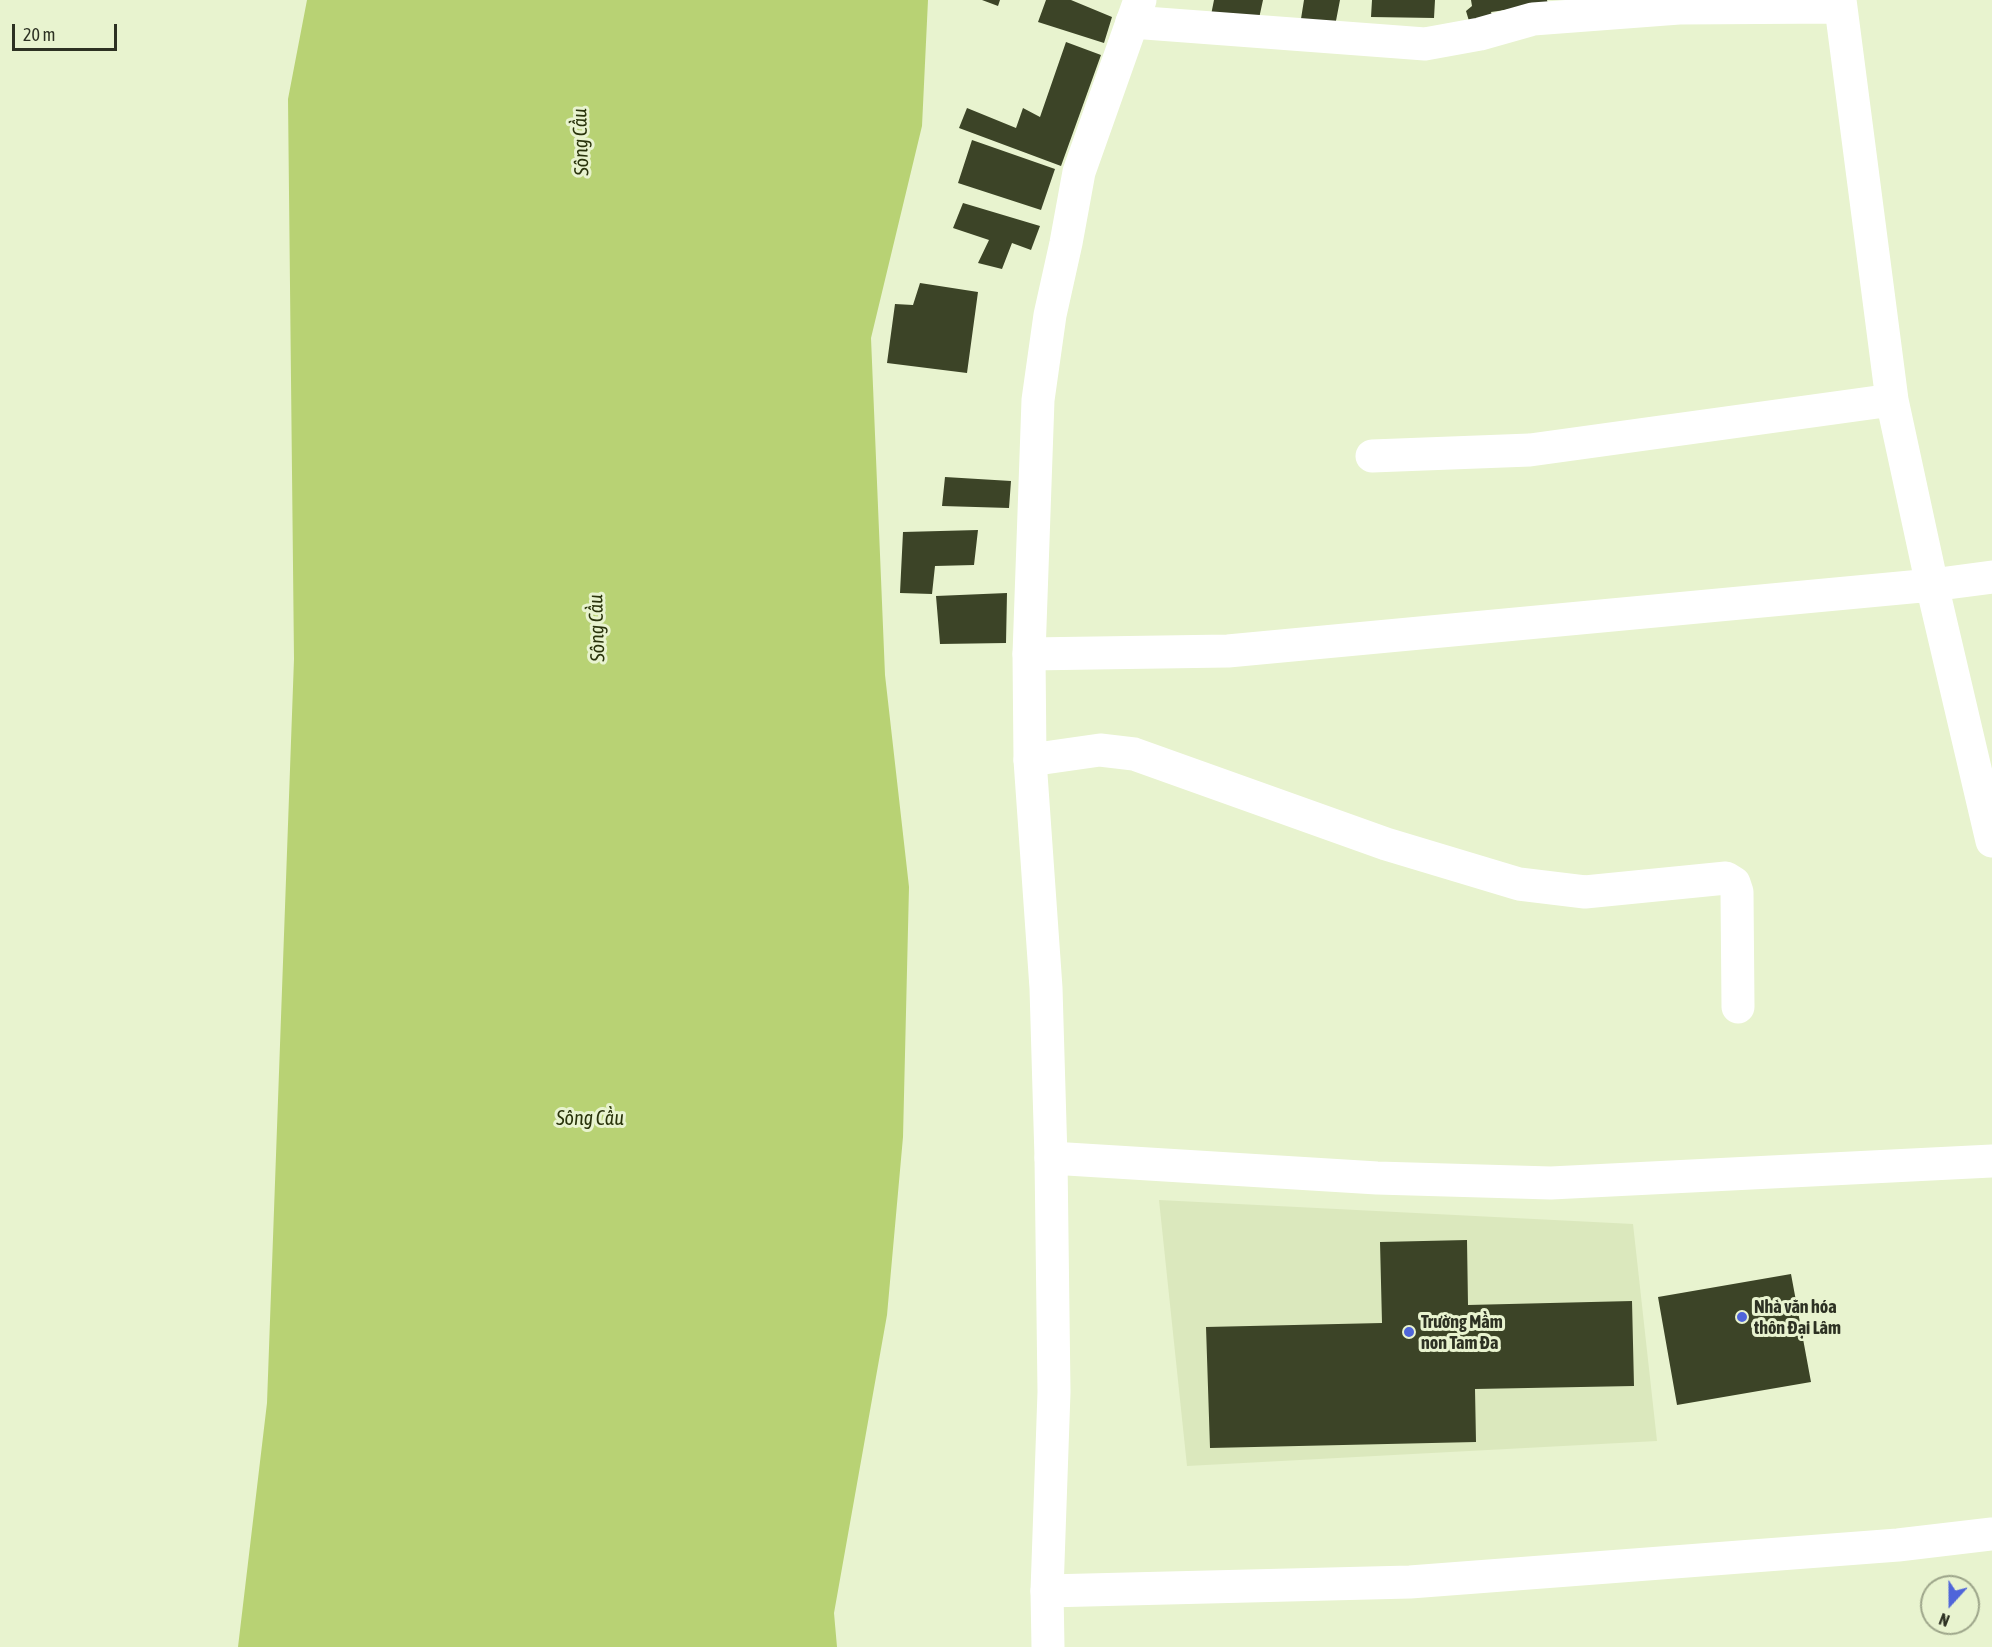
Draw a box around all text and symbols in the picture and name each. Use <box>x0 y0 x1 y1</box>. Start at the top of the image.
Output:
scale bar <box>15 12 120 50</box>
text: 20 m <box>23 24 55 45</box>
water label: Sông Cầu <box>568 108 594 176</box>
water label: Sông Cầu <box>584 594 610 662</box>
water label: Sông Cầu <box>556 1107 624 1131</box>
place label: Nhà văn hóa thôn Đại Lâm <box>1754 1296 1841 1338</box>
marker: Nhà văn hóa thôn Đại Lâm <box>1735 1310 1749 1324</box>
place label: Trường Mầm non Tam Đa <box>1421 1311 1503 1354</box>
marker: Trường Mầm non Tam Đa <box>1402 1325 1416 1339</box>
north arrow <box>1920 1575 1980 1635</box>
text: N <box>1937 1610 1952 1630</box>

